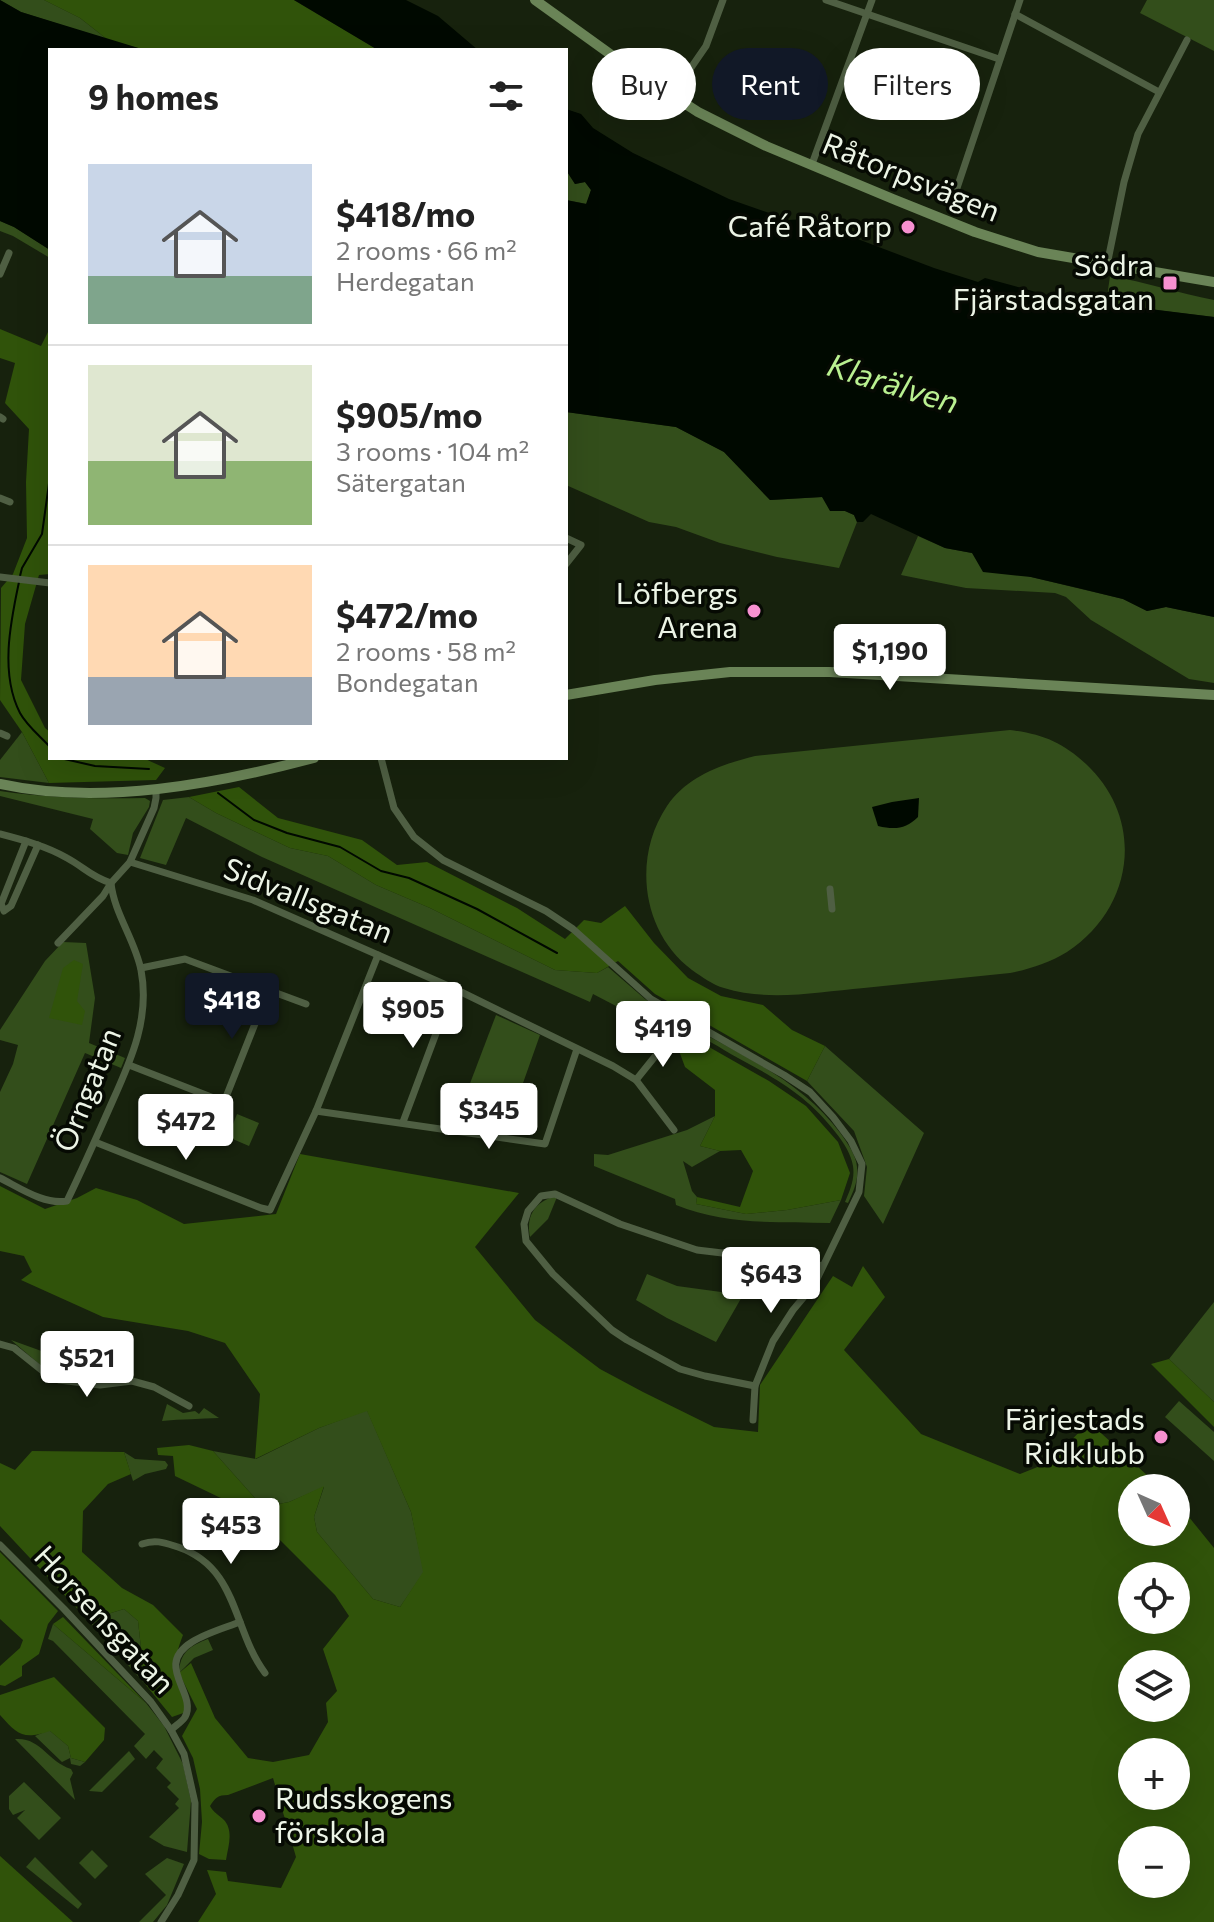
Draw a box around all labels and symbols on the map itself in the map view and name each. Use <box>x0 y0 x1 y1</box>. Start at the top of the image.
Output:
street label: Råtorpsvägen <box>818 123 1006 228</box>
place label: Café Råtorp <box>728 206 892 243</box>
marker: Café Råtorp <box>899 218 917 236</box>
place label: Södra Fjärstadsgatan <box>953 245 1154 316</box>
marker: Södra Fjärstadsgatan <box>1161 274 1179 292</box>
water label: Klarälven <box>823 343 964 421</box>
place label: Löfbergs Arena <box>616 573 738 644</box>
marker: Löfbergs Arena <box>745 602 763 620</box>
pin: $1,190 <box>825 624 955 692</box>
street label: Sidvallsgatan <box>219 848 399 949</box>
pin: $418 <box>185 973 279 1041</box>
pin: $905 <box>366 982 460 1050</box>
pin: $419 <box>616 1001 710 1069</box>
street label: Örngatan <box>44 1022 127 1157</box>
pin: $345 <box>442 1083 536 1151</box>
pin: $472 <box>139 1094 233 1162</box>
pin: $643 <box>724 1247 818 1315</box>
pin: $521 <box>40 1331 134 1399</box>
place label: Färjestads Ridklubb <box>1005 1399 1145 1470</box>
marker: Färjestads Ridklubb <box>1152 1428 1170 1446</box>
north arrow <box>1118 1474 1190 1546</box>
pin: $453 <box>184 1498 278 1566</box>
street label: Horsensgatan <box>28 1537 184 1700</box>
place label: Rudsskogens förskola <box>275 1778 452 1849</box>
marker: Rudsskogens förskola <box>250 1807 268 1825</box>

